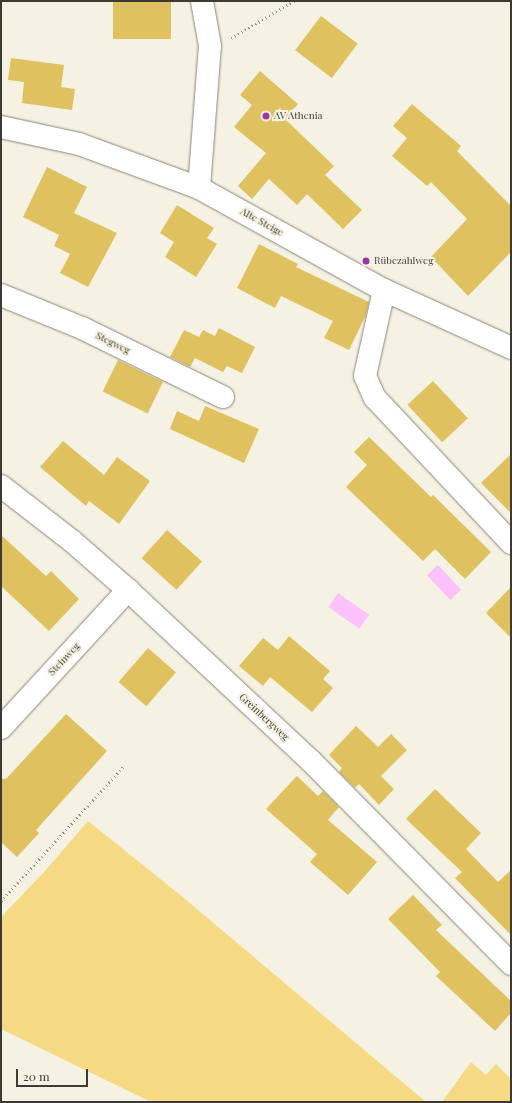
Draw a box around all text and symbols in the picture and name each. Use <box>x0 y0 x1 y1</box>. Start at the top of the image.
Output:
place label: AV Athenia <box>274 110 323 122</box>
marker: AV Athenia <box>261 111 271 121</box>
street label: Alte Steige <box>238 205 286 239</box>
place label: Rübezahlweg <box>374 255 433 267</box>
marker: Rübezahlweg <box>361 256 371 266</box>
street label: Stegweg <box>94 329 132 357</box>
street label: Steinweg <box>46 640 82 678</box>
street label: Greinbergweg <box>237 691 291 743</box>
scale bar <box>18 1061 90 1087</box>
text: 20 m <box>23 1068 50 1084</box>

